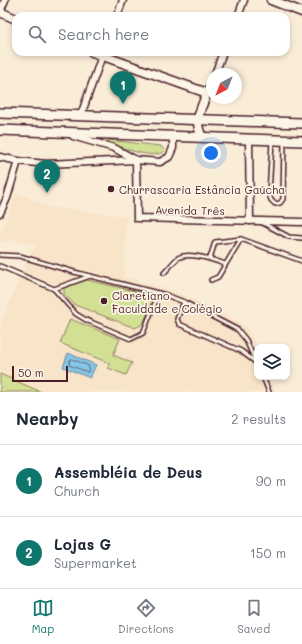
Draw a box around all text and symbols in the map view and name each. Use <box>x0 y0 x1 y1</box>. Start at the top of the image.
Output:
search box <box>12 12 290 56</box>
icon: search <box>26 23 48 45</box>
text: Search here <box>58 24 149 44</box>
north arrow <box>206 68 242 104</box>
pin: 1 <box>110 71 136 104</box>
your location <box>201 143 221 163</box>
pin: 2 <box>34 160 60 193</box>
place label: Churrascaria Estância Gaúcha <box>119 182 285 197</box>
marker: Churrascaria Estância Gaúcha <box>106 184 116 194</box>
street label: Avenida Três <box>155 202 225 218</box>
place label: Claretiano Faculdade e Colégio <box>112 288 223 316</box>
marker: Claretiano Faculdade e Colégio <box>99 296 109 306</box>
map controls <box>254 344 290 380</box>
button: layers <box>254 344 290 380</box>
scale bar <box>12 364 68 383</box>
text: 50 m <box>18 365 44 380</box>
text: Nearby <box>16 407 78 429</box>
text: 2 results <box>231 410 286 427</box>
text: Assembléia de Deus <box>54 462 202 482</box>
text: 1 <box>26 472 32 489</box>
text: 90 m <box>256 472 286 489</box>
text: Church <box>54 482 99 499</box>
text: Lojas G <box>54 534 111 554</box>
text: 2 <box>25 544 33 561</box>
text: 150 m <box>250 544 286 561</box>
text: Supermarket <box>54 554 137 571</box>
tab: Map <box>32 597 54 636</box>
tab: Directions <box>118 597 174 636</box>
tab: Saved <box>237 597 270 636</box>

